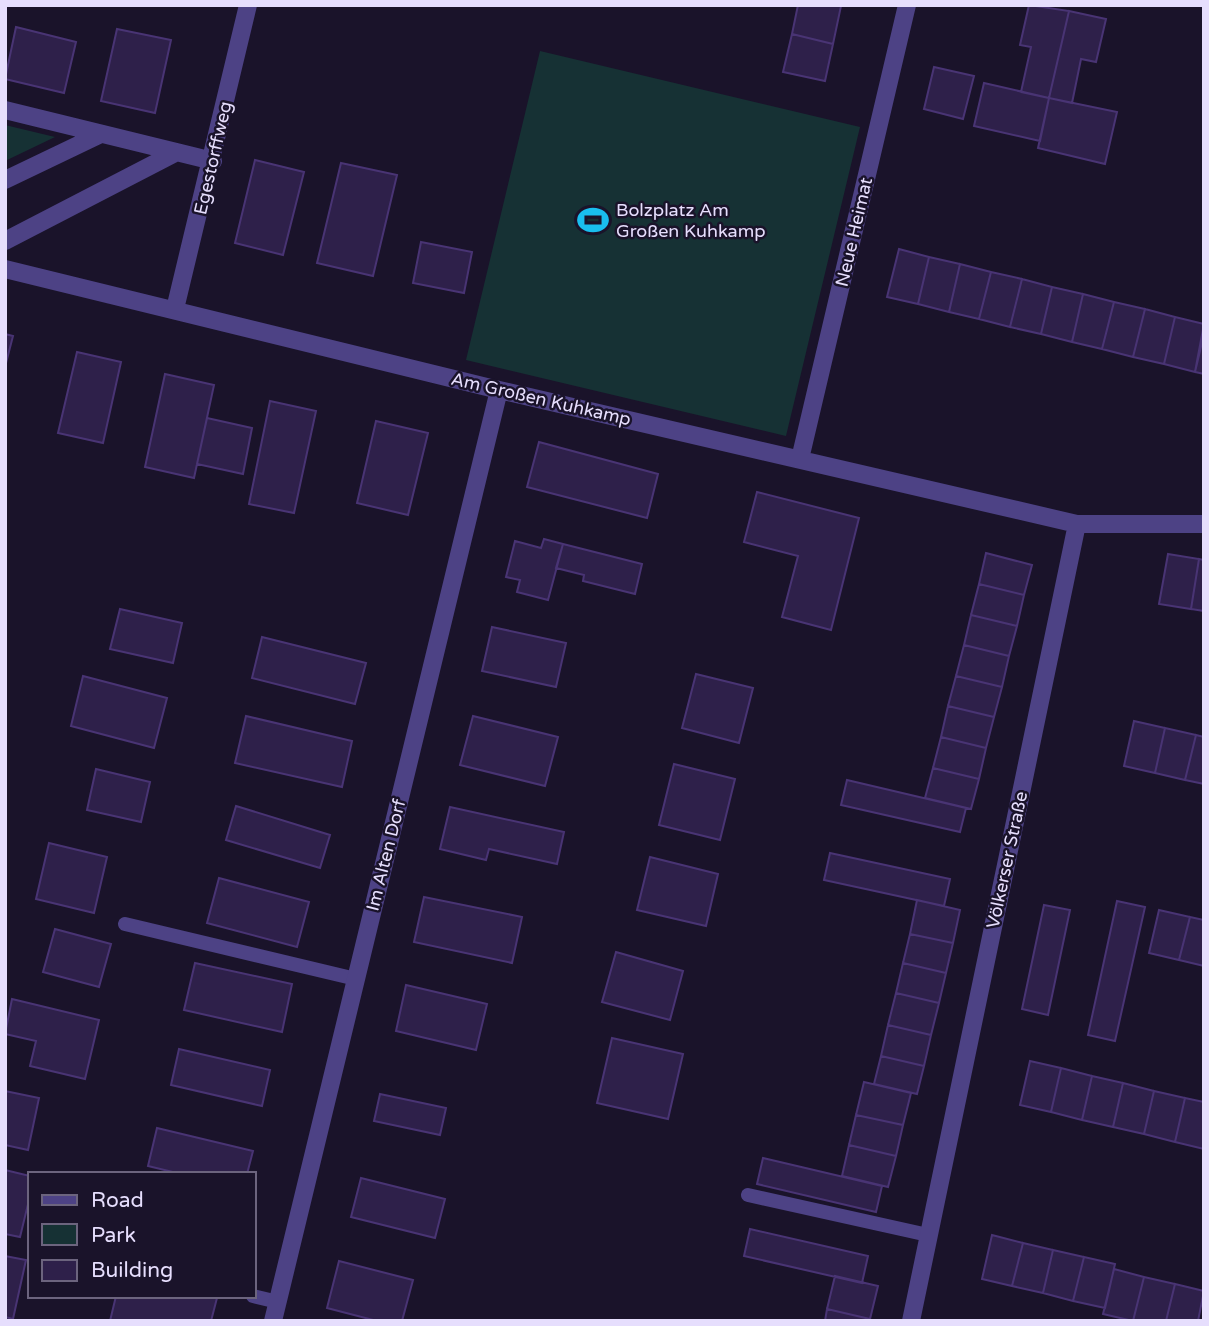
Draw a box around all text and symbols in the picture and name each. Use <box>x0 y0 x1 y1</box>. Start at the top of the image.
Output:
street label: Egestorffweg <box>189 99 237 217</box>
street label: Neue Heimat <box>831 175 877 289</box>
place label: Bolzplatz Am Großen Kuhkamp <box>616 199 766 242</box>
sports icon: Bolzplatz Am Großen Kuhkamp <box>576 203 610 237</box>
street label: Am Großen Kuhkamp <box>449 368 633 430</box>
street label: Völkerser Straße <box>982 789 1032 931</box>
street label: Im Alten Dorf <box>361 797 411 913</box>
legend <box>28 1172 256 1298</box>
text: Road <box>91 1188 144 1213</box>
text: Park <box>91 1223 136 1248</box>
text: Building <box>91 1258 173 1283</box>

